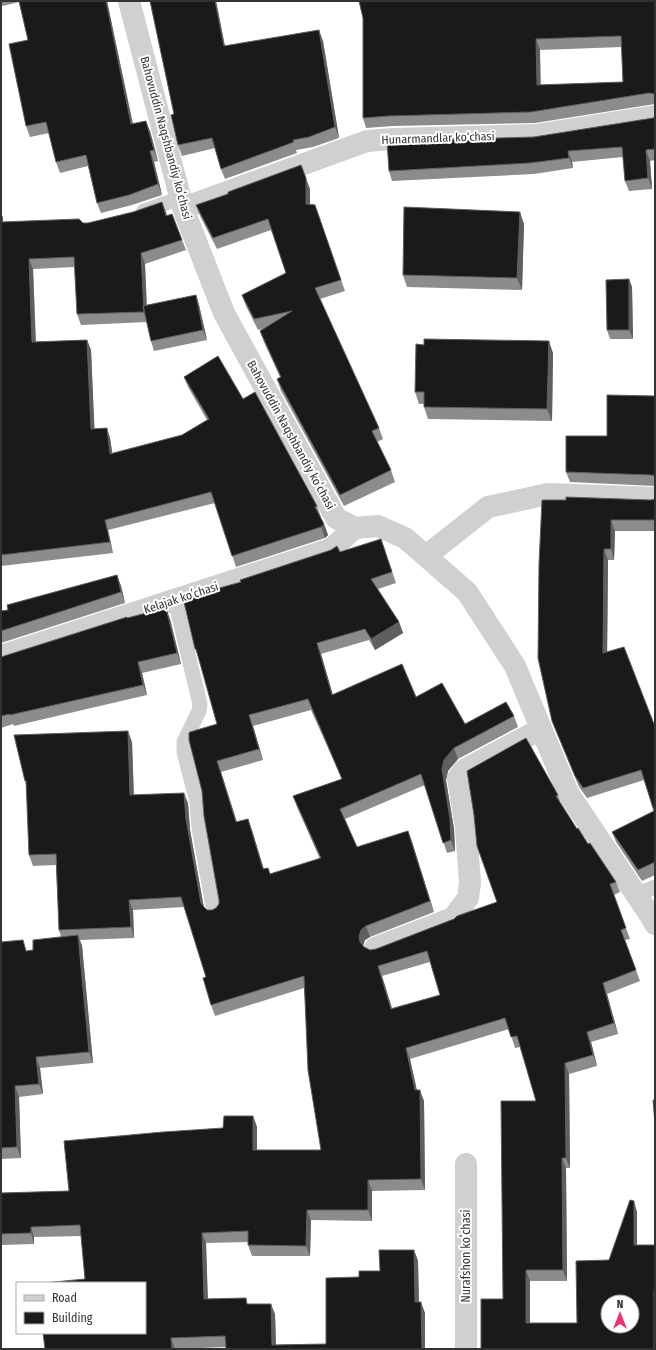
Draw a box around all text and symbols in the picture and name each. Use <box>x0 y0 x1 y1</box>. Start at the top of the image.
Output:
street label: Bahovuddin Naqshbandiy koʻchasi <box>137 55 196 221</box>
street label: Hunarmandlar ko‘chasi <box>381 129 495 147</box>
street label: Bahovuddin Naqshbandiy koʻchasi <box>244 358 339 512</box>
street label: Kelajak koʻchasi <box>142 578 220 617</box>
street label: Nurafshon koʻchasi <box>458 1209 473 1303</box>
legend <box>16 1282 146 1334</box>
text: Road <box>52 1291 77 1305</box>
north arrow <box>600 1294 640 1334</box>
text: N <box>617 1298 623 1311</box>
text: Building <box>52 1311 93 1325</box>

